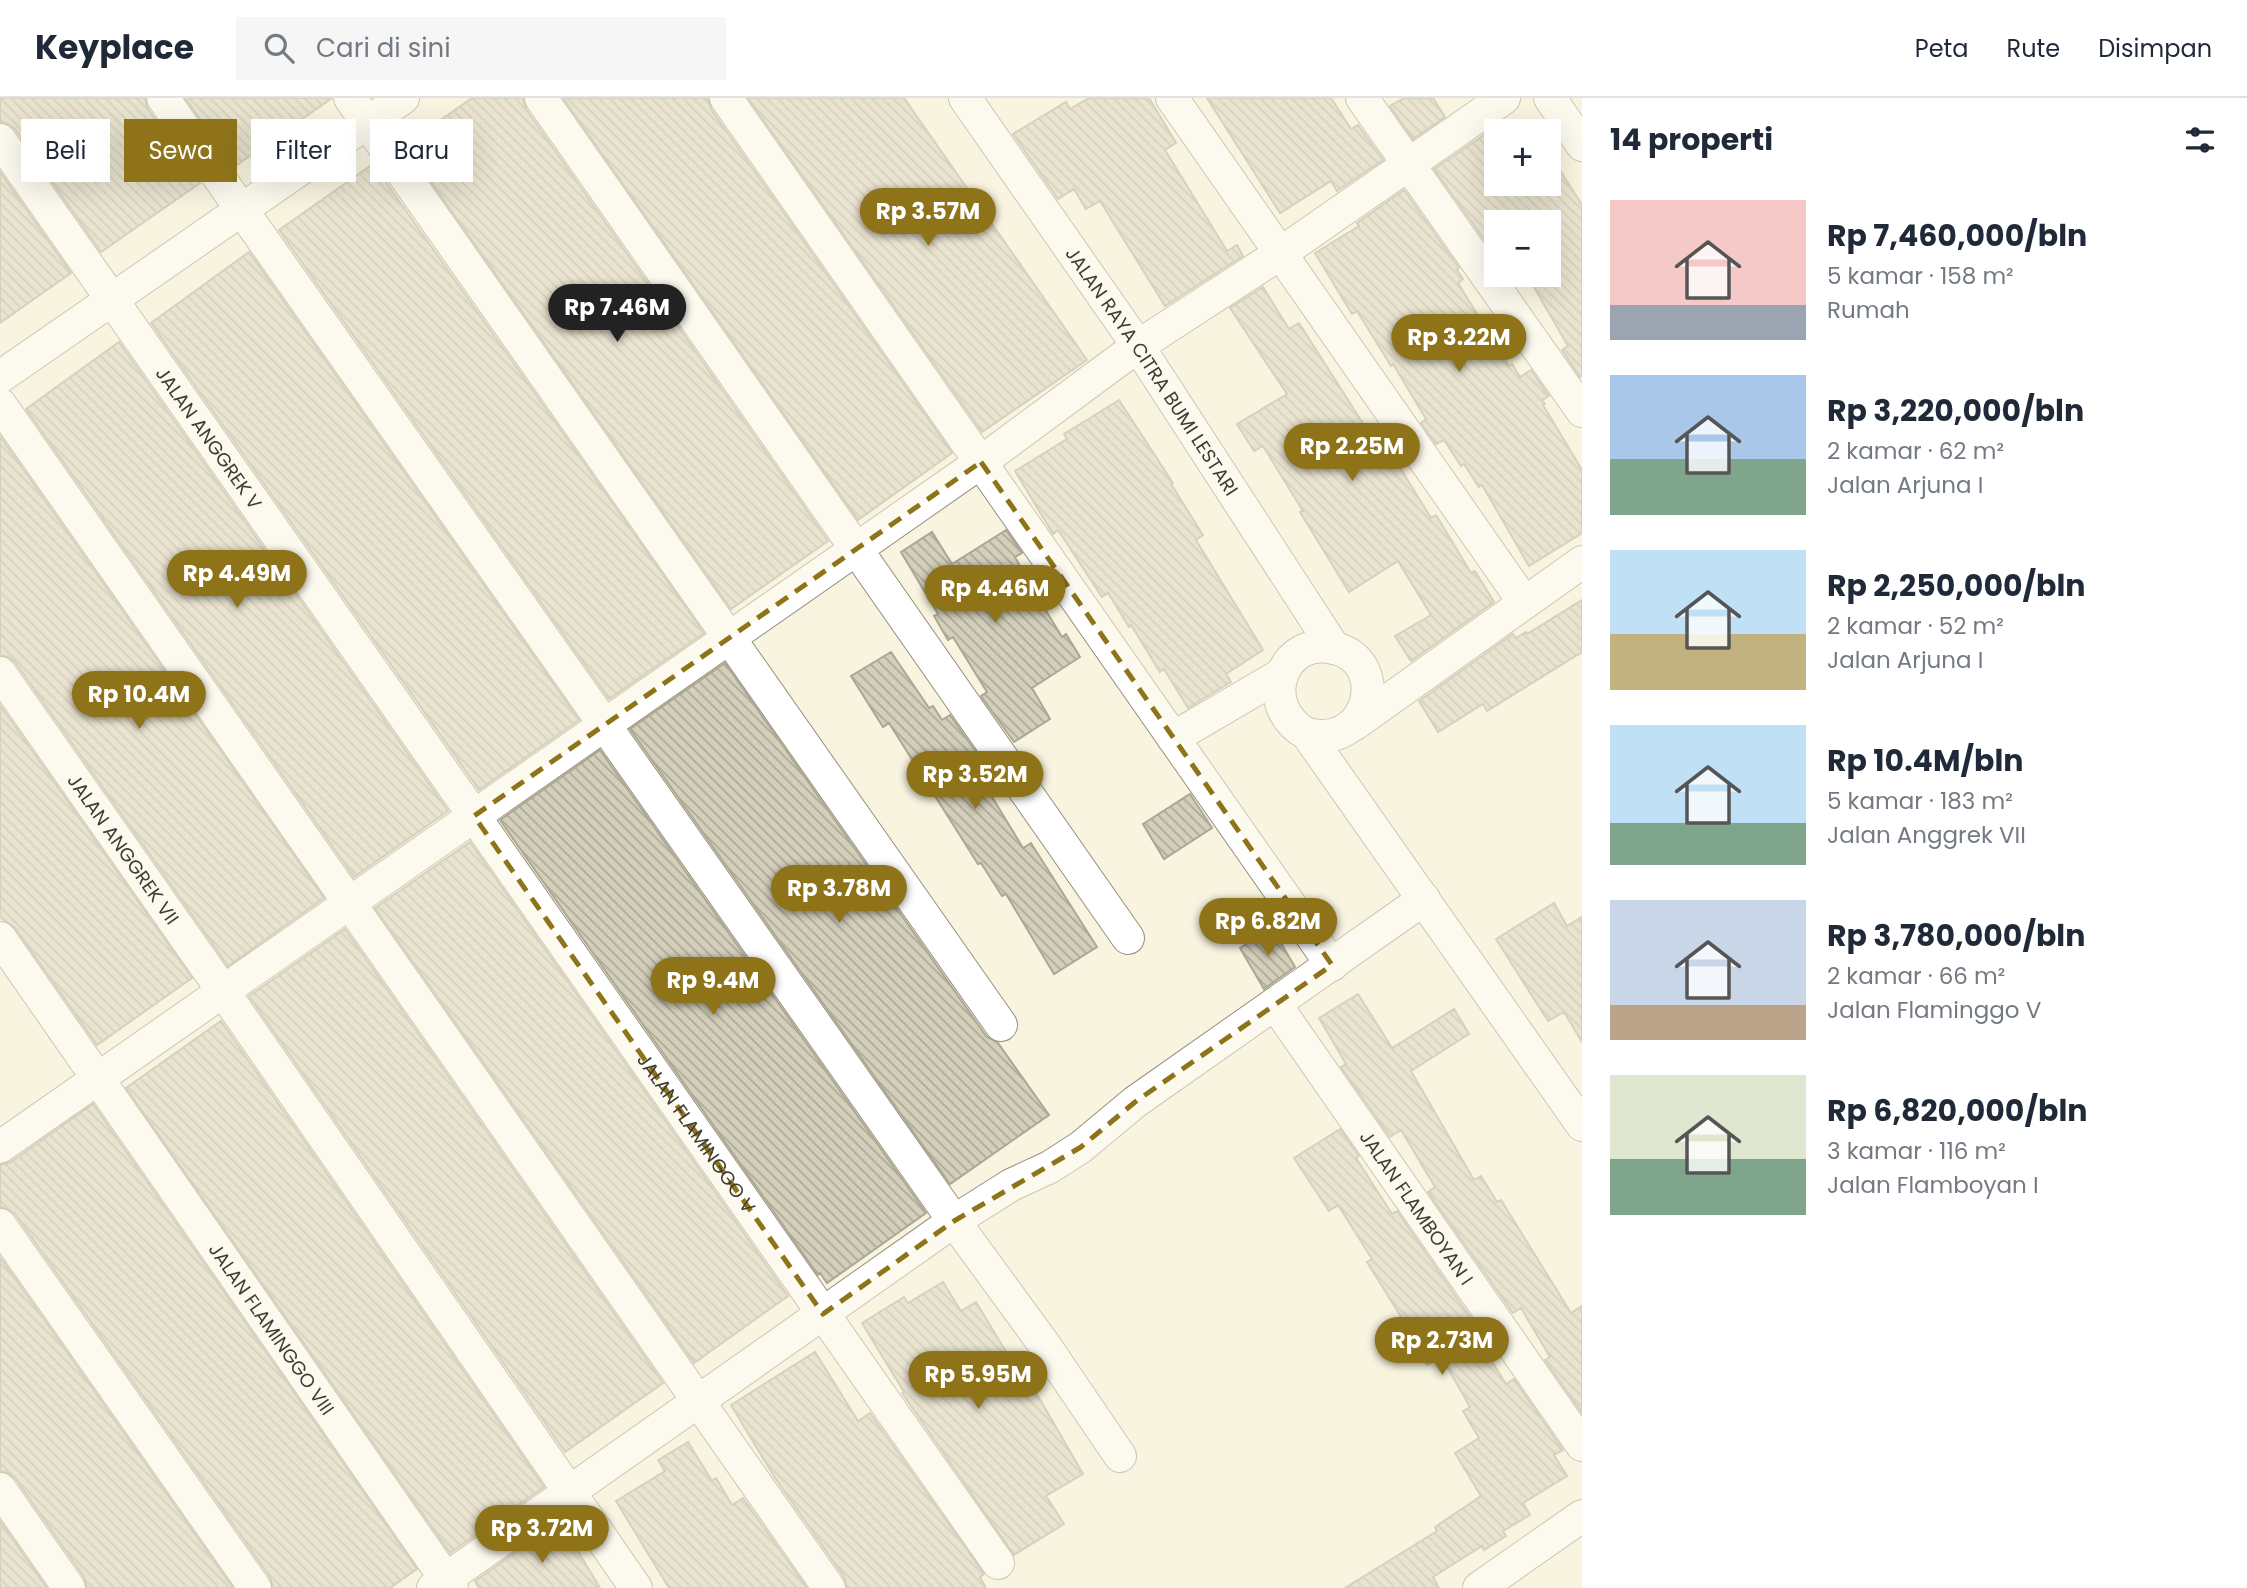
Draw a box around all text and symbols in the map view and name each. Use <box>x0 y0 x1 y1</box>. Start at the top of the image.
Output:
search box <box>236 17 726 80</box>
text: Keyplace <box>35 24 194 71</box>
icon: search <box>260 29 298 67</box>
text: Cari di sini <box>316 30 451 66</box>
text: Peta <box>1915 32 1969 65</box>
text: Rute <box>2007 32 2060 65</box>
text: Disimpan <box>2098 32 2212 65</box>
text: 14 properti <box>1610 118 1773 161</box>
chip: Beli <box>21 119 110 182</box>
chip: Sewa <box>124 119 237 182</box>
chip: Filter <box>251 119 356 182</box>
chip: Baru <box>370 119 473 182</box>
map controls <box>1484 119 1561 287</box>
button: + <box>1484 119 1561 196</box>
icon: filters <box>2181 121 2219 159</box>
pin: Rp 3.57M <box>856 188 1000 248</box>
text: Rp 3.57M <box>876 195 980 227</box>
button: − <box>1484 210 1561 287</box>
text: Rp 7,460,000/bln <box>1827 214 2087 257</box>
icon: home <box>1666 228 1750 312</box>
street label: JALAN RAYA CITRA BUMI LESTARI <box>1059 241 1245 501</box>
text: 5 kamar · 158 m² <box>1827 260 2014 292</box>
pin: Rp 7.46M <box>545 285 689 344</box>
text: Rp 7.46M <box>564 291 670 323</box>
text: Rumah <box>1827 294 1910 326</box>
pin: Rp 3.22M <box>1387 314 1531 374</box>
text: Rp 3.22M <box>1407 321 1511 353</box>
street label: JALAN ANGGREK V <box>150 361 269 515</box>
text: Rp 3,220,000/bln <box>1827 389 2084 432</box>
icon: home <box>1666 403 1750 487</box>
pin: Rp 2.25M <box>1280 424 1424 483</box>
text: Rp 2.25M <box>1300 430 1404 462</box>
text: 2 kamar · 62 m² <box>1827 435 2004 467</box>
text: Jalan Arjuna I <box>1827 469 1983 501</box>
pin: Rp 4.49M <box>165 550 309 610</box>
text: Rp 4.49M <box>183 557 291 589</box>
text: Rp 2,250,000/bln <box>1827 564 2086 607</box>
pin: Rp 4.46M <box>923 566 1067 625</box>
text: Rp 4.46M <box>941 572 1049 604</box>
icon: home <box>1666 578 1750 662</box>
text: 2 kamar · 52 m² <box>1827 610 2004 642</box>
text: Jalan Arjuna I <box>1827 644 1983 676</box>
pin: Rp 10.4M <box>67 672 211 731</box>
text: Rp 10.4M <box>88 678 190 710</box>
text: Rp 10.4M/bln <box>1827 739 2023 782</box>
pin: Rp 3.52M <box>903 752 1047 811</box>
icon: home <box>1666 753 1750 837</box>
text: Rp 3.52M <box>922 758 1028 790</box>
street label: JALAN ANGGREK VII <box>61 768 186 930</box>
text: 5 kamar · 183 m² <box>1827 785 2013 817</box>
text: Jalan Anggrek VII <box>1827 819 2026 851</box>
pin: Rp 3.78M <box>767 866 911 925</box>
text: Rp 3.78M <box>787 872 891 904</box>
pin: Rp 6.82M <box>1196 898 1340 958</box>
text: Rp 6.82M <box>1215 905 1321 937</box>
text: Rp 3,780,000/bln <box>1827 914 2085 957</box>
icon: home <box>1666 928 1750 1012</box>
pin: Rp 9.4M <box>648 958 778 1017</box>
text: 2 kamar · 66 m² <box>1827 960 2005 992</box>
text: Rp 9.4M <box>667 964 759 996</box>
text: Jalan Flaminggo V <box>1827 994 2041 1026</box>
street label: JALAN FLAMINGGO V <box>631 1048 762 1219</box>
text: Rp 6,820,000/bln <box>1827 1089 2087 1132</box>
icon: home <box>1666 1103 1750 1187</box>
street label: JALAN FLAMBOYAN I <box>1353 1125 1480 1290</box>
text: 3 kamar · 116 m² <box>1827 1135 2006 1167</box>
text: Jalan Flamboyan I <box>1827 1169 2039 1201</box>
street label: JALAN FLAMINGGO VIII <box>202 1237 341 1420</box>
pin: Rp 2.73M <box>1370 1318 1514 1377</box>
text: Rp 2.73M <box>1391 1324 1493 1356</box>
pin: Rp 5.95M <box>906 1352 1050 1411</box>
text: Rp 5.95M <box>924 1358 1032 1390</box>
pin: Rp 3.72M <box>470 1506 614 1565</box>
text: Rp 3.72M <box>491 1512 593 1544</box>

